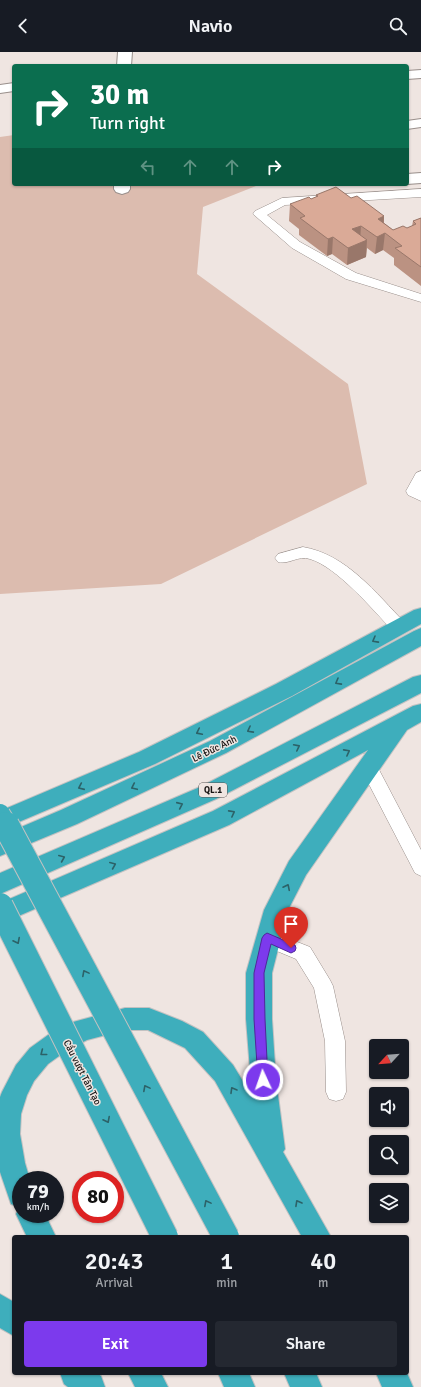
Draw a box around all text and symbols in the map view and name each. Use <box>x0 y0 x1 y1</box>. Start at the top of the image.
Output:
icon: back <box>12 15 34 37</box>
text: Navio <box>189 15 232 37</box>
icon: search <box>387 15 409 37</box>
text: 30 m <box>90 78 149 112</box>
icon: right <box>24 80 76 132</box>
text: Turn right <box>90 112 165 134</box>
icon: left <box>137 156 159 178</box>
icon: ahead <box>179 156 201 178</box>
icon: ahead <box>221 156 243 178</box>
icon: right <box>263 156 285 178</box>
one-way arrow <box>371 636 379 643</box>
one-way arrow <box>335 677 342 685</box>
one-way arrow <box>247 725 255 732</box>
one-way arrow <box>196 727 204 735</box>
street label: Lê Đức Anh <box>190 733 239 765</box>
one-way arrow <box>292 744 300 752</box>
one-way arrow <box>343 749 350 757</box>
one-way arrow <box>78 782 86 790</box>
one-way arrow <box>130 782 138 790</box>
road number: QL.1 <box>199 783 227 797</box>
one-way arrow <box>176 802 184 810</box>
one-way arrow <box>227 810 235 817</box>
one-way arrow <box>57 855 65 863</box>
one-way arrow <box>108 862 116 870</box>
one-way arrow <box>282 883 290 891</box>
pin <box>274 907 308 948</box>
icon: arrive <box>280 913 302 935</box>
one-way arrow <box>13 937 20 945</box>
one-way arrow <box>82 970 89 978</box>
street label: Cầu vượt Tân Tạo <box>61 1038 104 1107</box>
north arrow <box>369 1039 409 1079</box>
map controls <box>369 1039 409 1223</box>
one-way arrow <box>40 1049 47 1056</box>
position arrow <box>242 1059 284 1101</box>
one-way arrow <box>143 1085 150 1092</box>
one-way arrow <box>231 1087 238 1094</box>
button: sound <box>369 1087 409 1127</box>
one-way arrow <box>102 1116 110 1123</box>
button: search <box>369 1135 409 1175</box>
speed limit sign: 80 <box>72 1171 124 1223</box>
text: 79 <box>27 1179 49 1204</box>
button: layers <box>369 1183 409 1223</box>
one-way arrow <box>204 1200 212 1207</box>
one-way arrow <box>295 1200 302 1207</box>
text: km/h <box>27 1201 49 1213</box>
text: 20:43 <box>85 1246 143 1276</box>
text: 1 <box>220 1246 233 1276</box>
text: 40 <box>310 1246 336 1276</box>
text: Arrival <box>95 1275 133 1291</box>
text: min <box>216 1275 237 1291</box>
text: m <box>318 1275 328 1291</box>
button: Exit <box>24 1321 207 1367</box>
button: Share <box>215 1321 397 1367</box>

